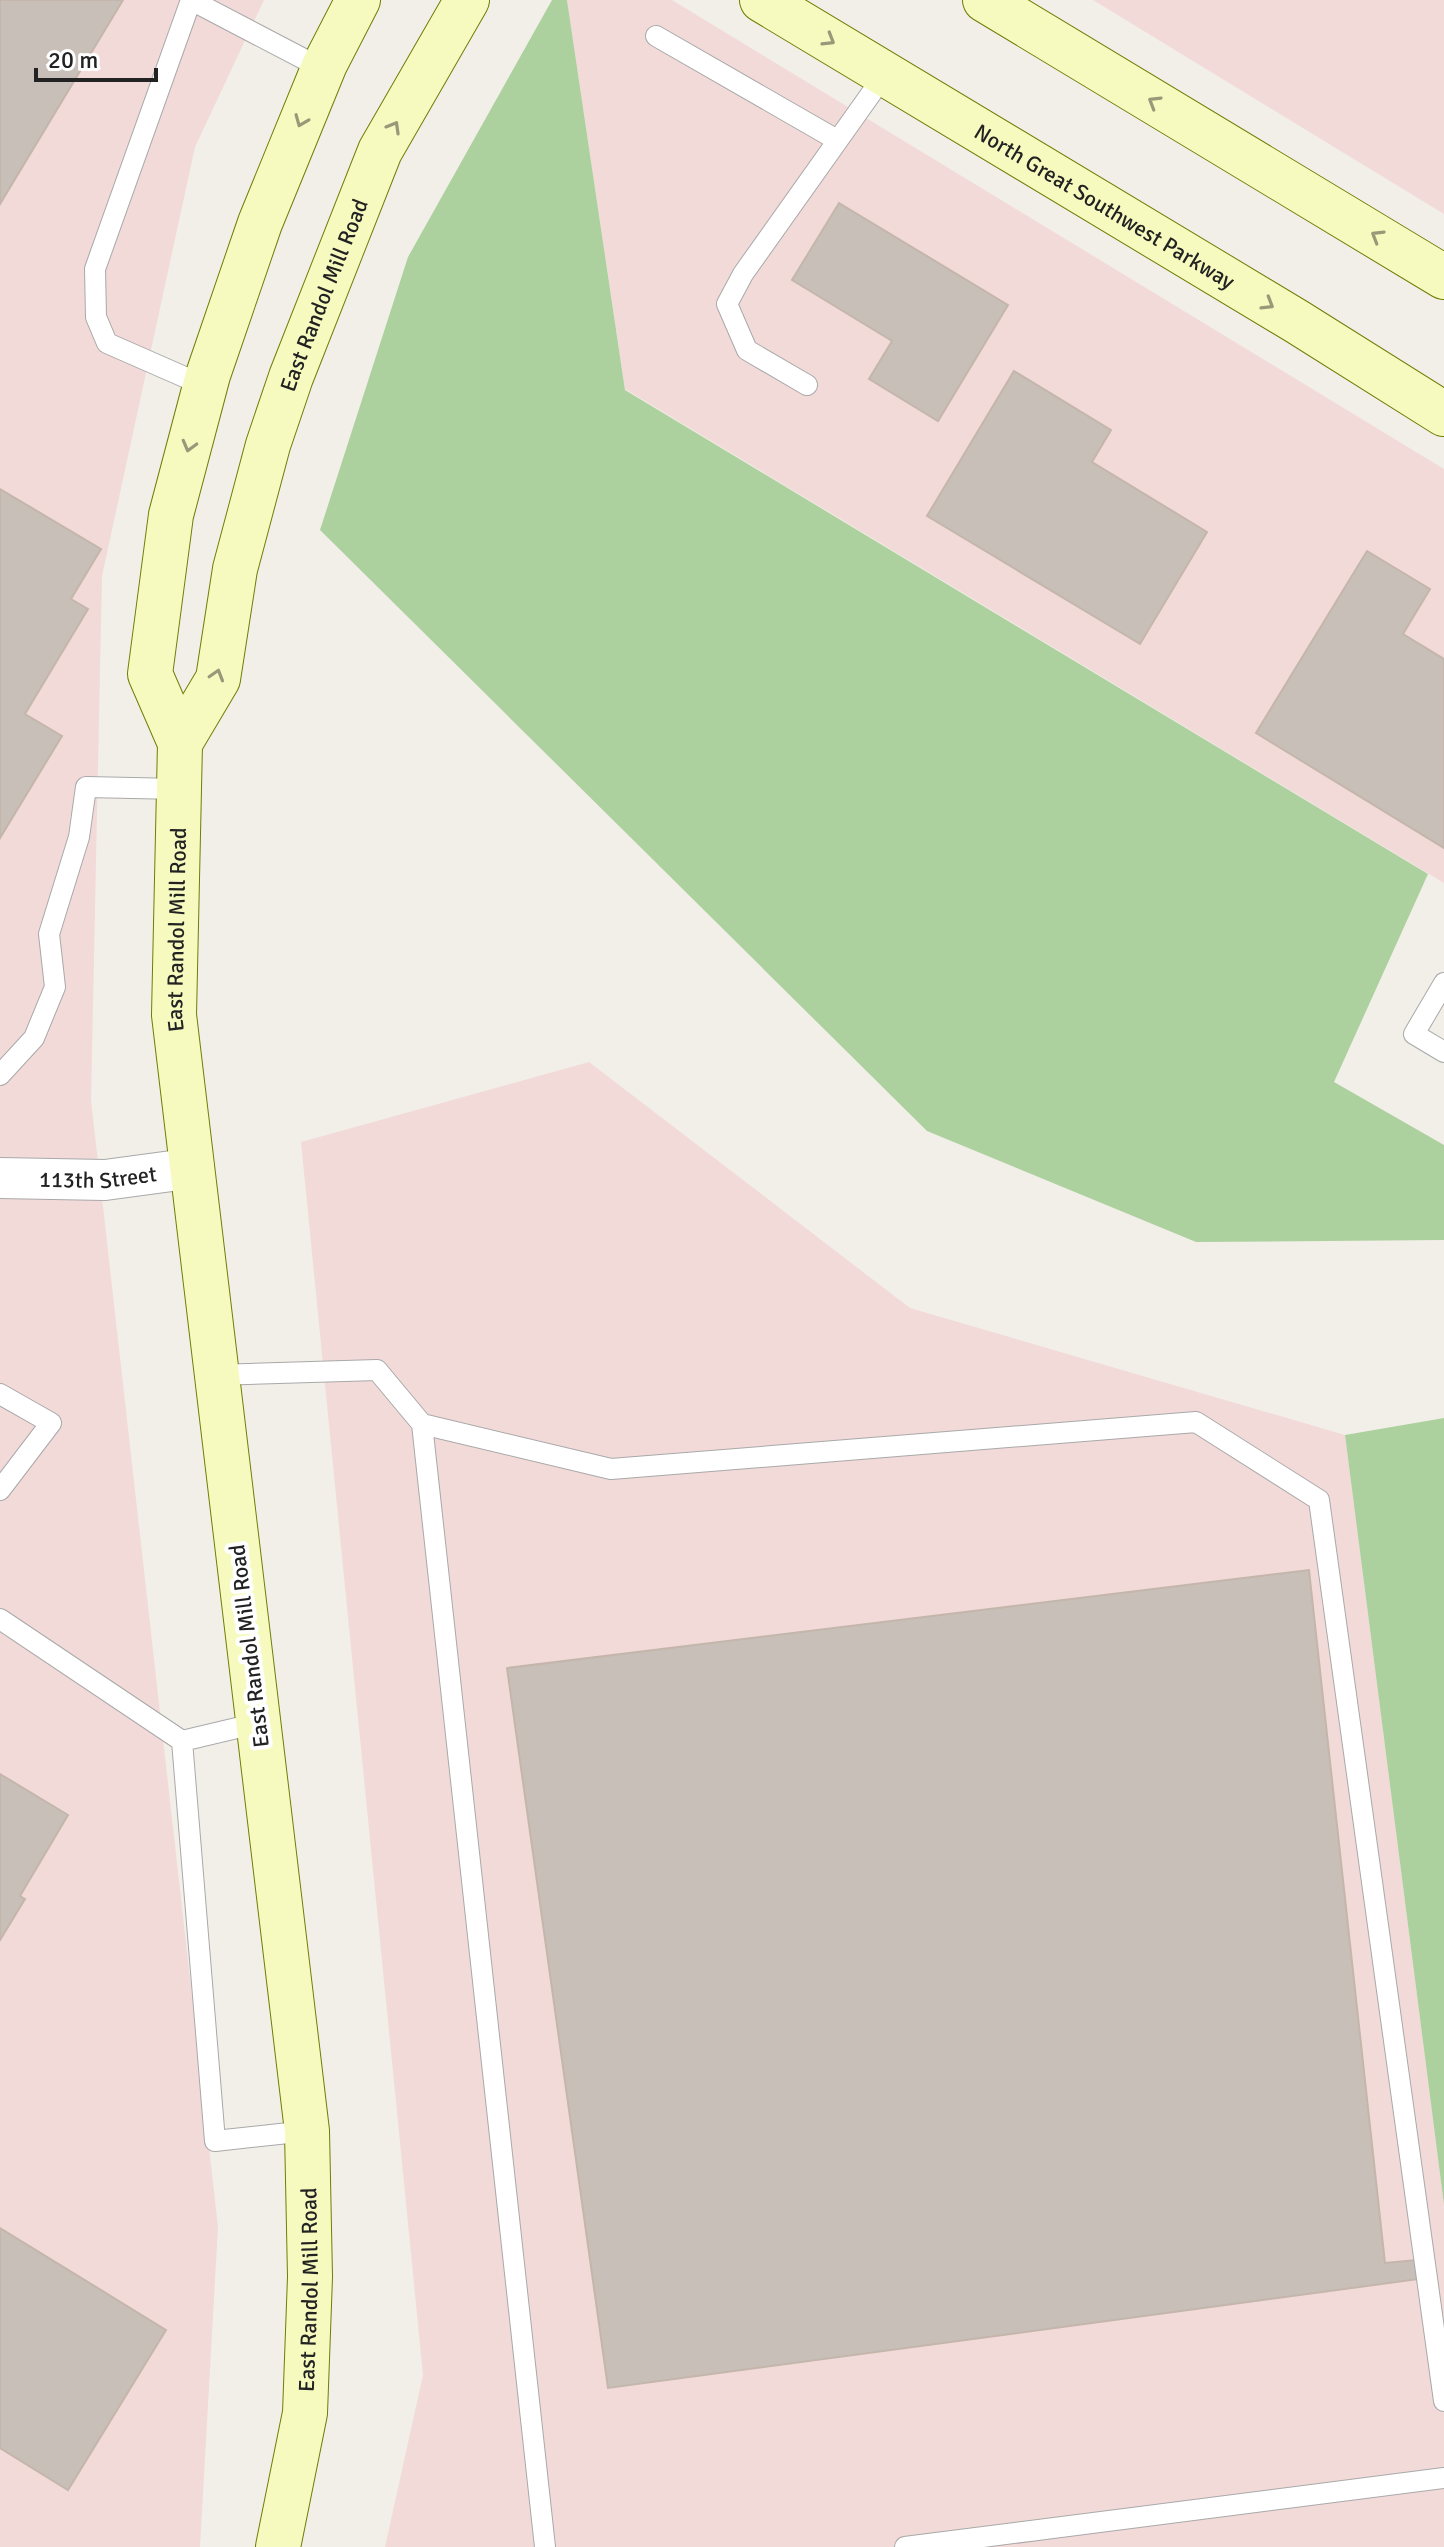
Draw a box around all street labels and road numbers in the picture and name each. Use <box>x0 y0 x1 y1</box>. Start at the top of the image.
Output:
street label: North Great Southwest Parkway <box>970 118 1240 295</box>
street label: East Randol Mill Road <box>274 195 373 395</box>
street label: East Randol Mill Road <box>160 827 192 1034</box>
street label: 113th Street <box>39 1160 158 1194</box>
street label: East Randol Mill Road <box>223 1543 275 1749</box>
street label: East Randol Mill Road <box>292 2187 324 2393</box>

